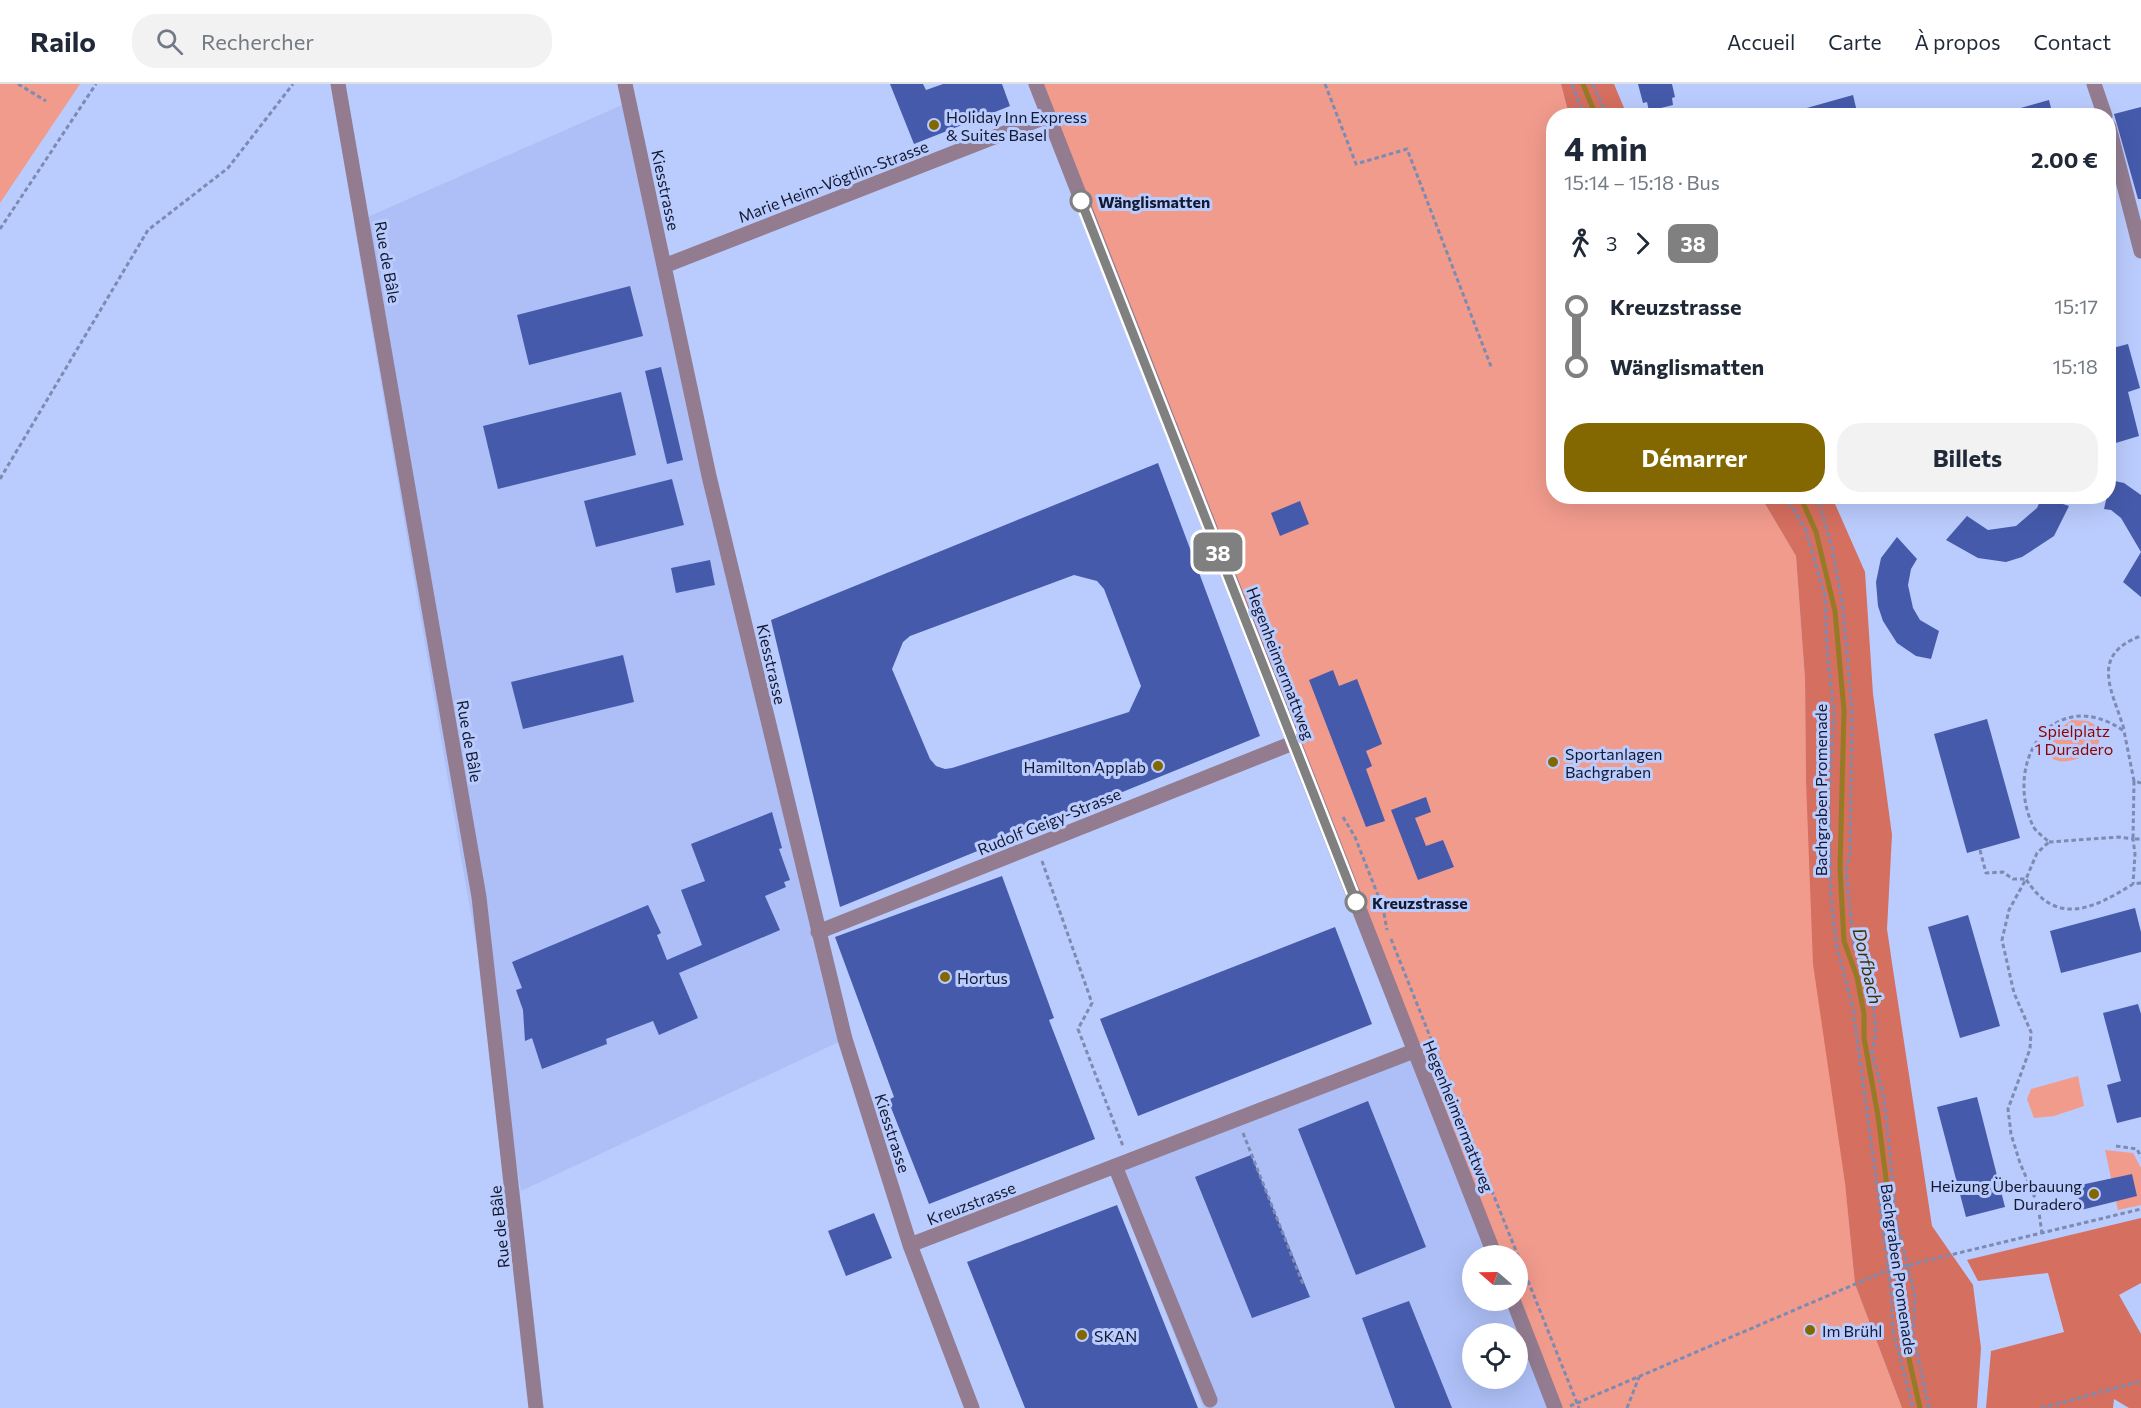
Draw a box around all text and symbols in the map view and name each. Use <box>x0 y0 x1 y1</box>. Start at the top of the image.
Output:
search box <box>132 14 552 68</box>
text: Railo <box>30 24 96 58</box>
icon: search <box>153 25 186 58</box>
text: Rechercher <box>201 28 314 55</box>
text: Accueil <box>1727 29 1795 54</box>
text: Carte <box>1828 29 1882 54</box>
text: À propos <box>1915 29 2000 54</box>
text: Contact <box>2033 29 2111 54</box>
place label: Holiday Inn Express & Suites Basel <box>946 107 1087 144</box>
marker: Holiday Inn Express & Suites Basel <box>927 118 941 132</box>
text: 4 min <box>1564 127 1648 168</box>
street label: Marie Heim-Vögtlin-Strasse <box>735 136 931 226</box>
text: 2.00 € <box>2031 146 2098 173</box>
street label: Kiesstrasse <box>648 148 684 232</box>
text: 15:14 – 15:18 · Bus <box>1564 170 1720 194</box>
marker: Wänglismatten <box>1070 190 1092 212</box>
place label: Wänglismatten <box>1098 192 1210 211</box>
street label: Rue de Bâle <box>371 220 405 304</box>
icon: walk <box>1564 227 1597 260</box>
icon: forward <box>1626 227 1659 260</box>
text: 3 <box>1606 231 1617 255</box>
text: 38 <box>1680 231 1706 256</box>
text: Kreuzstrasse <box>1610 293 1742 320</box>
text: 15:17 <box>2054 294 2098 318</box>
text: Wänglismatten <box>1610 353 1764 380</box>
text: 15:18 <box>2053 354 2098 378</box>
button: Démarrer <box>1564 423 1825 492</box>
button: Billets <box>1837 423 2098 492</box>
line badge: 38 <box>1191 532 1245 572</box>
text: 38 <box>1205 540 1231 565</box>
street label: Hegenheimermattweg <box>1243 584 1319 742</box>
street label: Kiesstrasse <box>754 622 790 706</box>
street label: Rue de Bâle <box>453 699 487 783</box>
street label: Bachgraben Promenade <box>1811 704 1830 876</box>
park label: Spielplatz 1 Duradero <box>2035 721 2113 758</box>
place label: Sportanlagen Bachgraben <box>1565 744 1662 781</box>
marker: Sportanlagen Bachgraben <box>1546 755 1560 769</box>
place label: Hamilton Applab <box>1023 757 1146 776</box>
marker: Hamilton Applab <box>1151 759 1165 773</box>
street label: Rudolf Geigy-Strasse <box>974 784 1124 858</box>
marker: Kreuzstrasse <box>1345 891 1367 913</box>
place label: Kreuzstrasse <box>1372 893 1468 912</box>
water label: Dorfbach <box>1849 926 1887 1006</box>
place label: Hortus <box>957 968 1008 987</box>
marker: Hortus <box>938 970 952 984</box>
street label: Hegenheimermattweg <box>1420 1037 1498 1195</box>
street label: Kiesstrasse <box>871 1091 915 1175</box>
place label: Heizung Überbauung Duradero <box>1930 1176 2082 1213</box>
street label: Kreuzstrasse <box>924 1177 1018 1229</box>
street label: Bachgraben Promenade <box>1878 1182 1920 1356</box>
street label: Rue de Bâle <box>485 1185 513 1269</box>
marker: Heizung Überbauung Duradero <box>2087 1187 2101 1201</box>
north arrow <box>1462 1245 1528 1311</box>
map controls <box>1462 1245 1528 1389</box>
place label: Im Brühl <box>1822 1321 1882 1340</box>
button: locate <box>1462 1323 1528 1389</box>
marker: Im Brühl <box>1803 1323 1817 1337</box>
place label: SKAN <box>1094 1326 1137 1345</box>
marker: SKAN <box>1075 1328 1089 1342</box>

